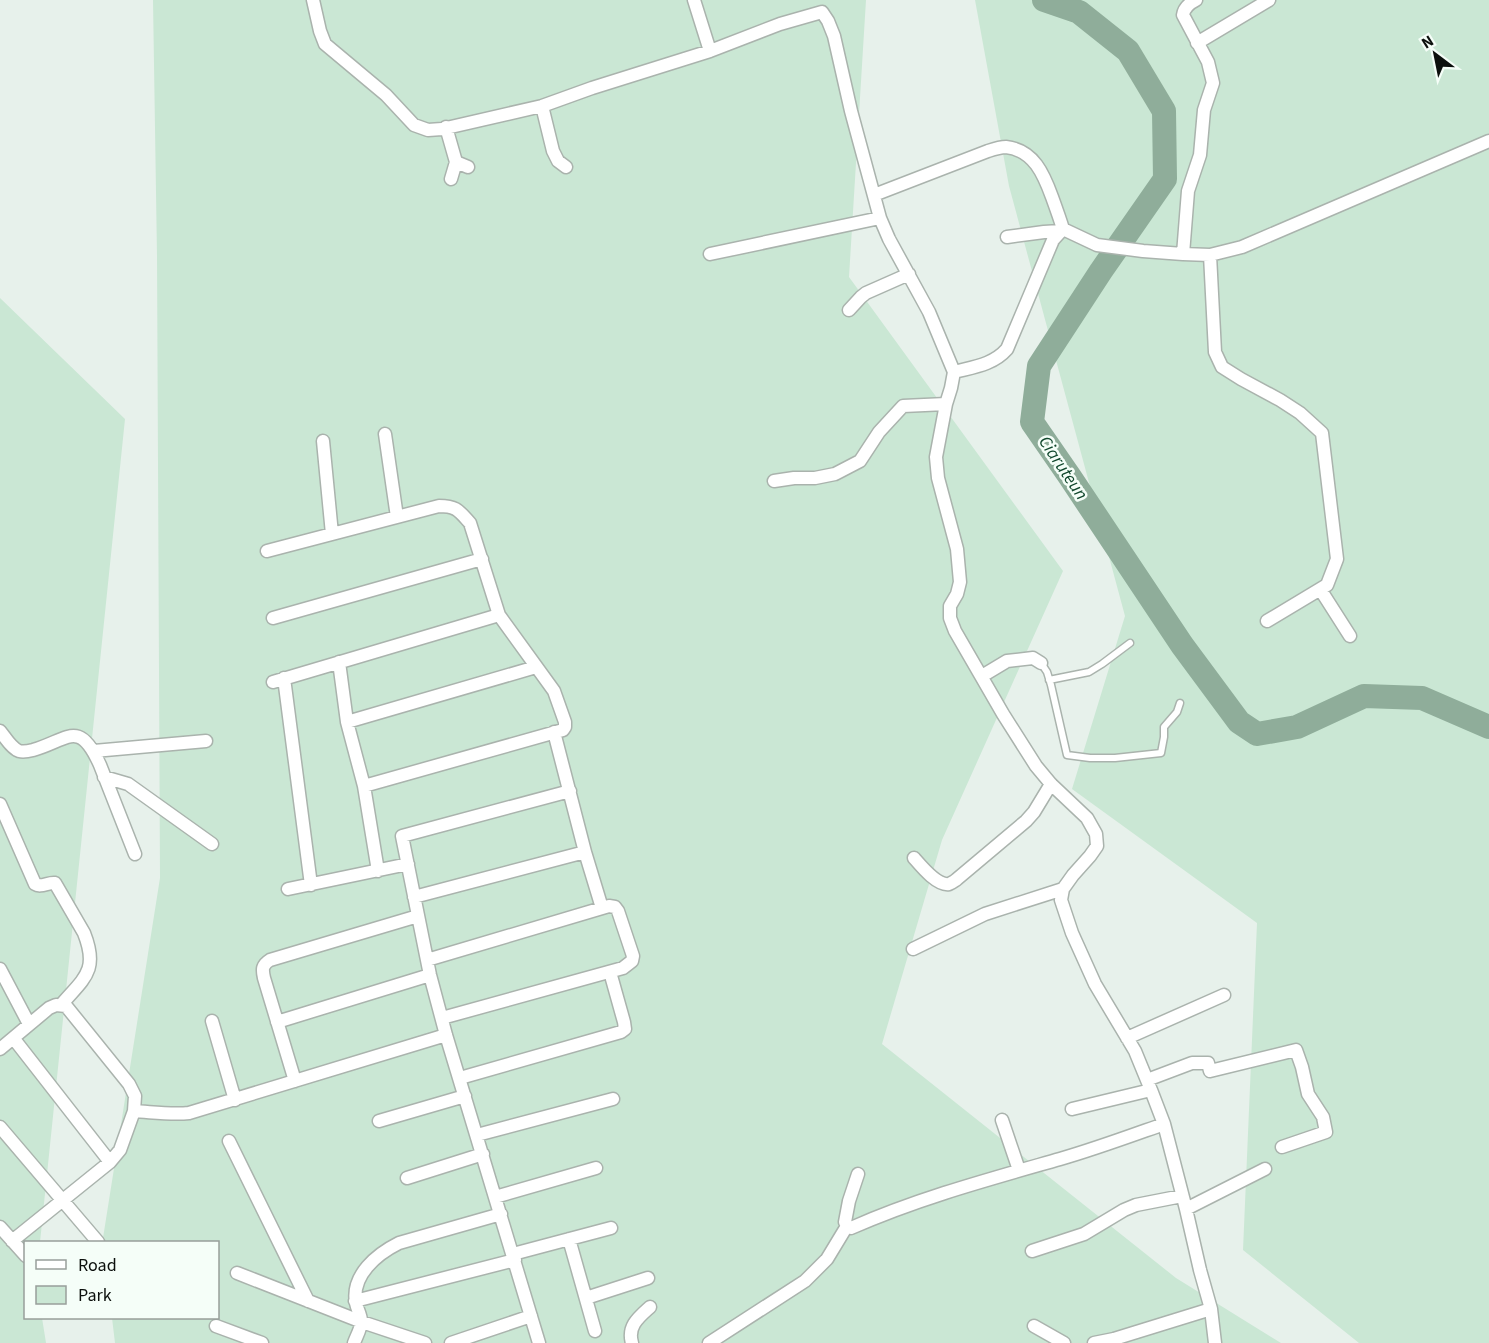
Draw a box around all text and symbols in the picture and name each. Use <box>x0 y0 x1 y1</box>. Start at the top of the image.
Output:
north arrow <box>1405 24 1465 84</box>
text: N <box>1417 30 1438 54</box>
water label: Ciaruteun <box>1032 431 1094 505</box>
legend <box>24 1241 219 1319</box>
text: Road <box>78 1253 117 1278</box>
text: Park <box>78 1283 112 1308</box>

